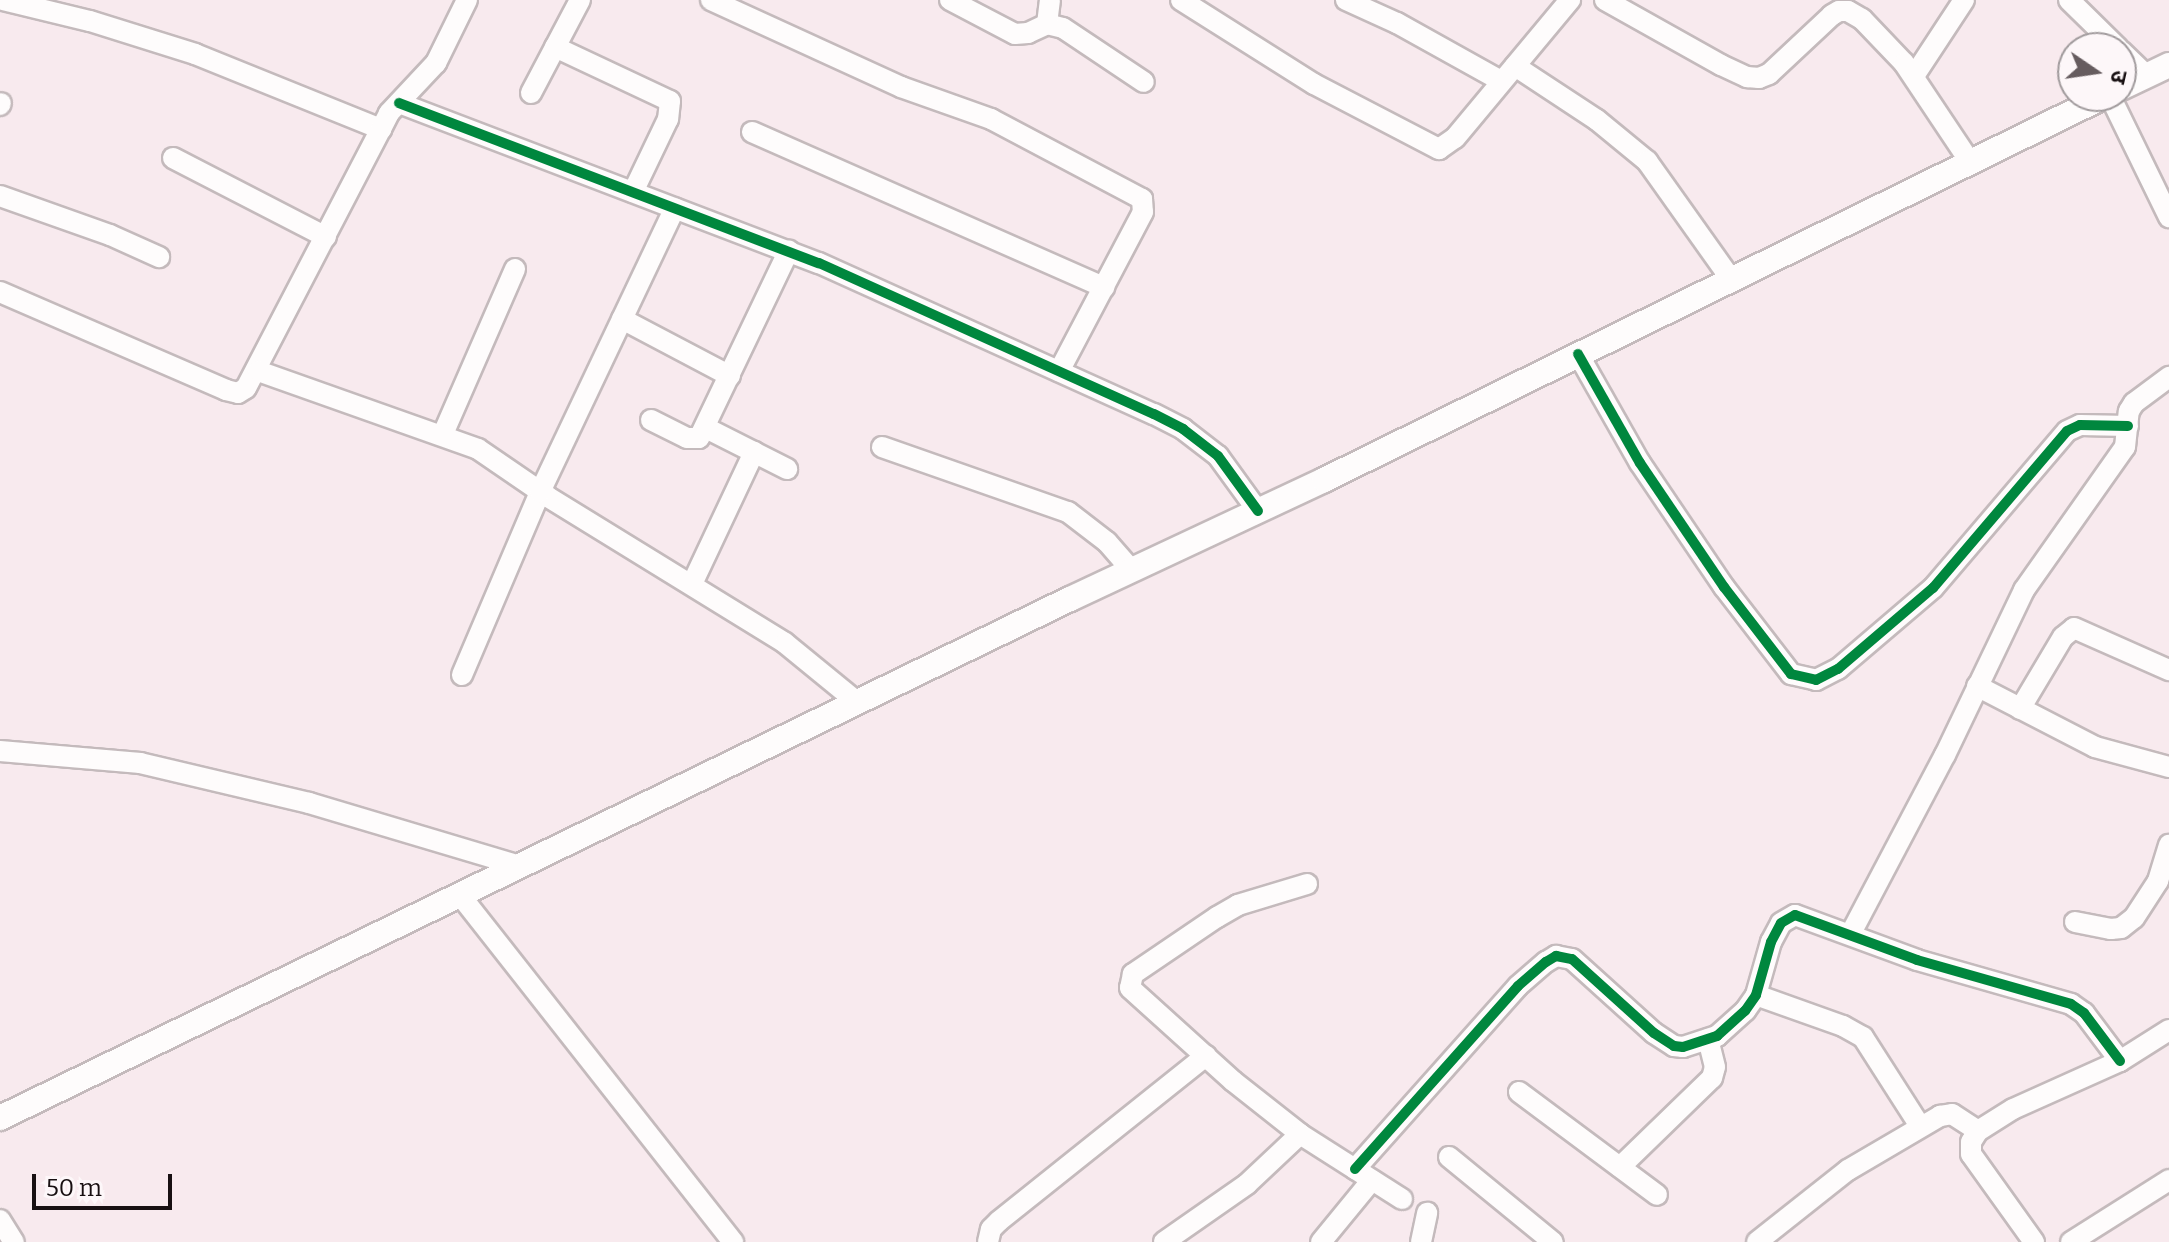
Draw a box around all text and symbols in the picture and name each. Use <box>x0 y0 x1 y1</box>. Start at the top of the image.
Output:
north arrow <box>2057 32 2137 112</box>
text: उ <box>2104 68 2134 86</box>
scale bar <box>36 1158 176 1208</box>
text: 50 m <box>46 1174 102 1202</box>

